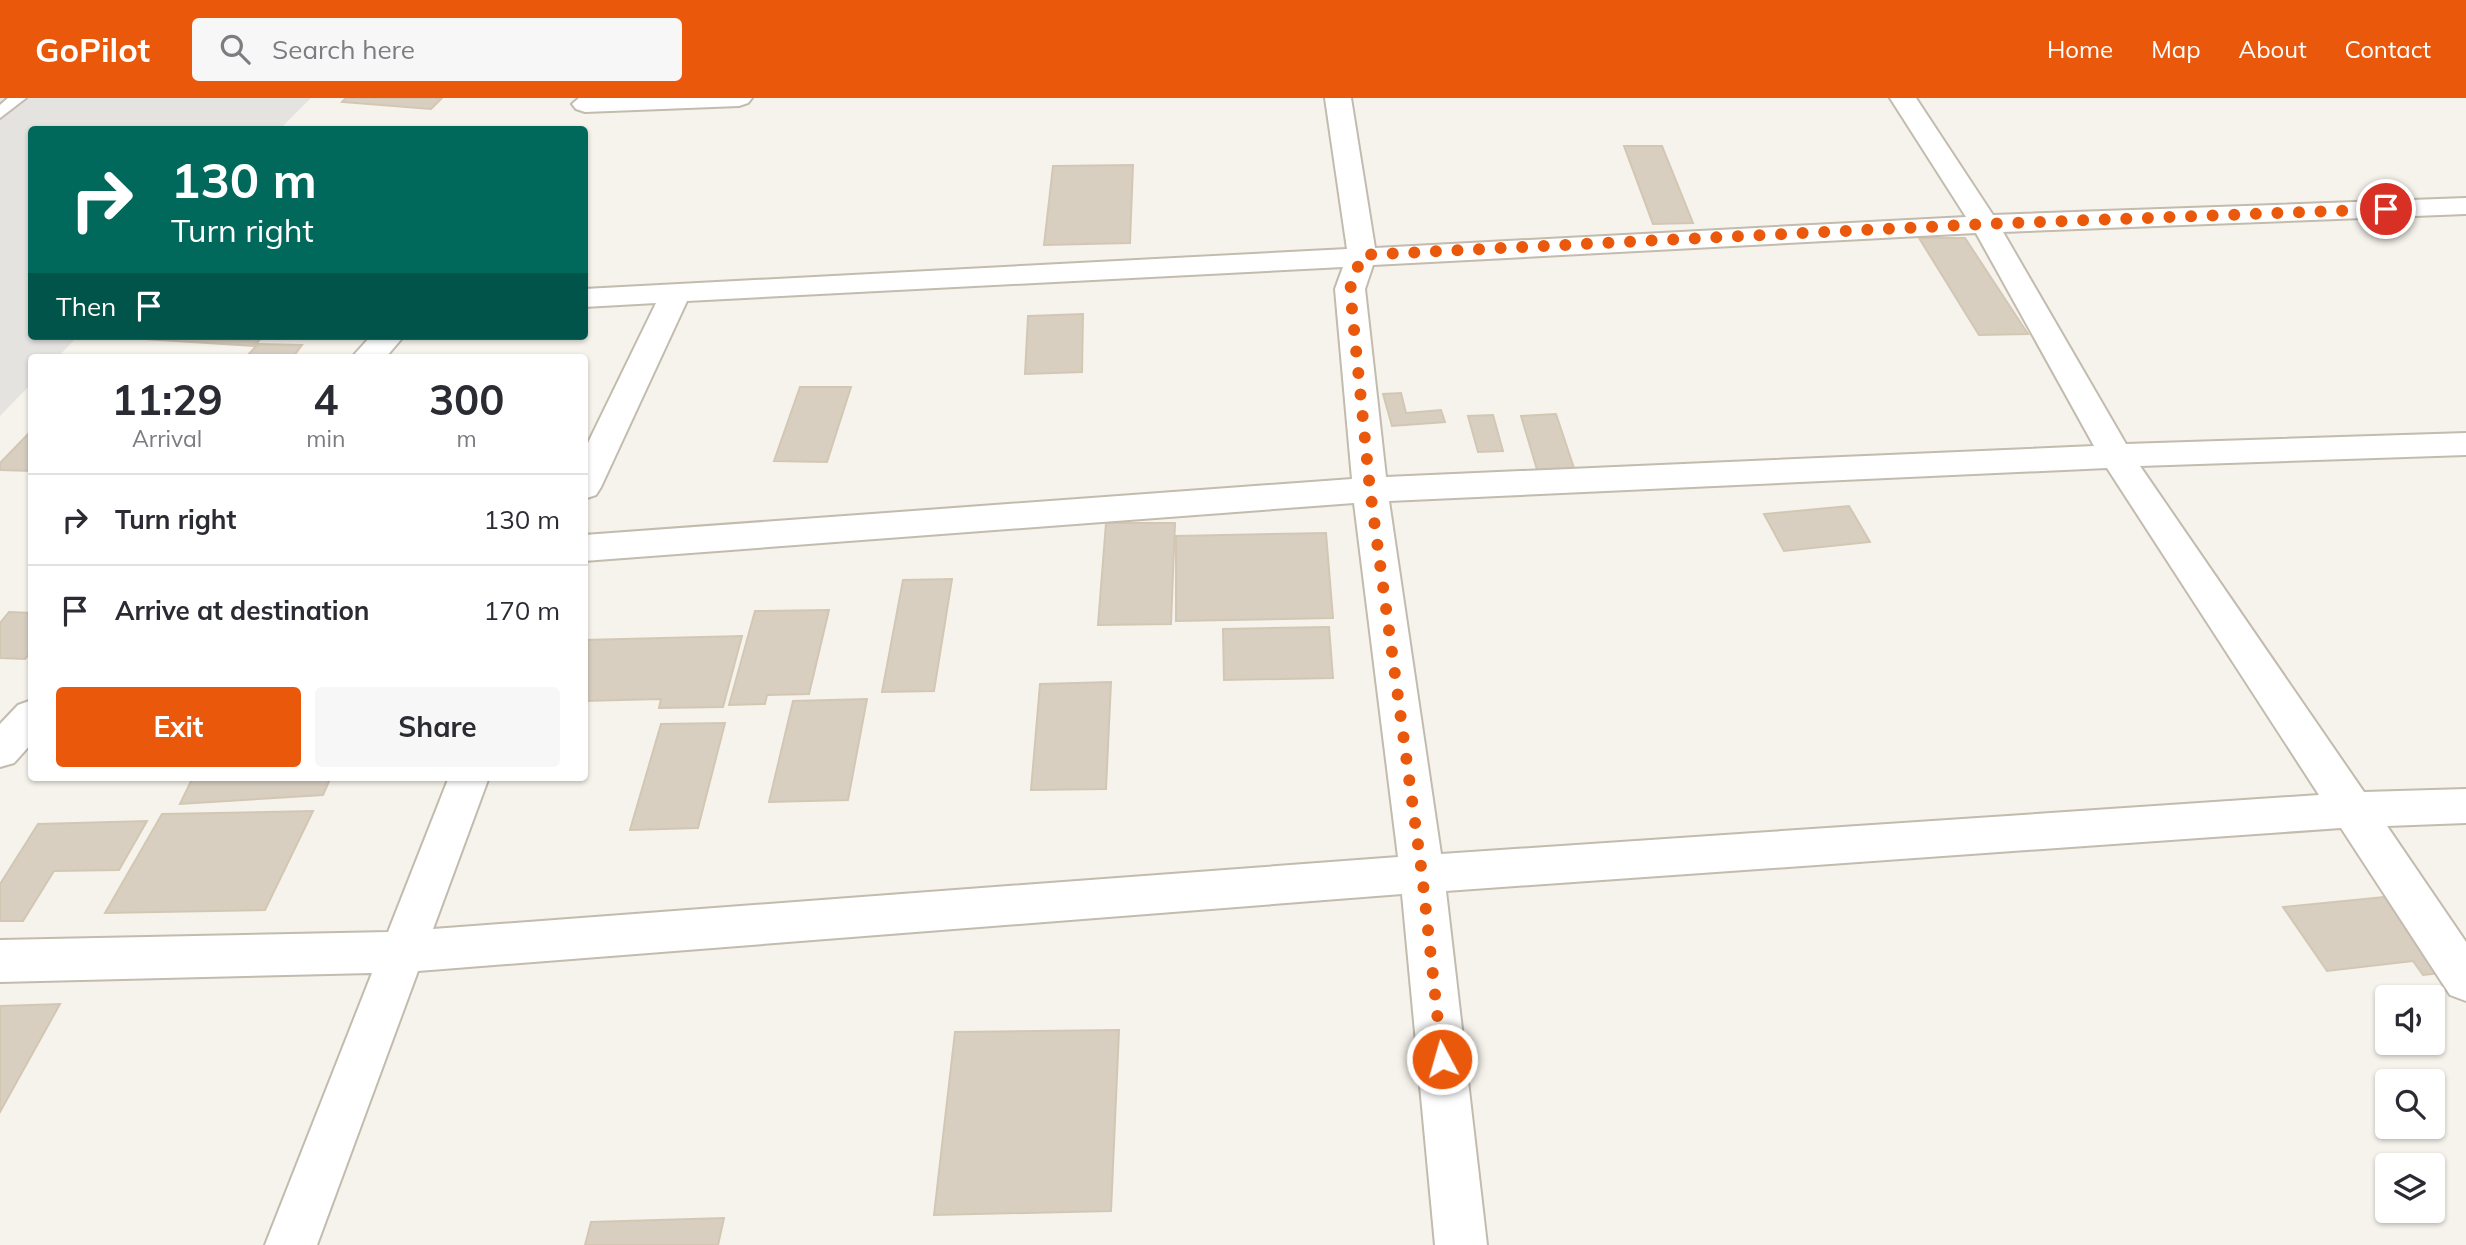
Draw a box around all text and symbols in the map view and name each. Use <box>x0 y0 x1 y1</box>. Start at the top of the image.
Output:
search box <box>192 18 682 81</box>
text: GoPilot <box>35 29 150 70</box>
icon: search <box>216 30 254 68</box>
text: Search here <box>272 33 415 66</box>
text: Home <box>2047 34 2113 64</box>
text: Map <box>2151 34 2201 64</box>
text: About <box>2239 34 2307 64</box>
text: Contact <box>2345 34 2431 64</box>
text: 130 m <box>171 149 317 210</box>
icon: right <box>56 154 147 245</box>
pin <box>2356 179 2416 239</box>
icon: arrive <box>2367 190 2405 228</box>
text: Turn right <box>171 210 314 250</box>
icon: arrive <box>130 287 168 325</box>
text: Then <box>56 290 116 323</box>
text: 11:29 <box>112 373 223 426</box>
text: 4 <box>313 373 338 426</box>
text: 300 <box>429 373 504 426</box>
text: Arrival <box>132 424 202 453</box>
text: min <box>306 424 345 453</box>
text: m <box>457 424 477 453</box>
icon: right <box>56 501 94 539</box>
text: Turn right <box>115 503 236 536</box>
text: 130 m <box>484 503 560 536</box>
icon: arrive <box>56 592 94 630</box>
text: Arrive at destination <box>115 594 370 627</box>
text: 170 m <box>484 594 560 627</box>
button: Exit <box>56 687 301 767</box>
button: Share <box>315 687 560 767</box>
map controls <box>2375 985 2445 1223</box>
button: sound <box>2375 985 2445 1055</box>
position arrow <box>1405 1022 1479 1096</box>
button: search <box>2375 1069 2445 1139</box>
button: layers <box>2375 1153 2445 1223</box>

